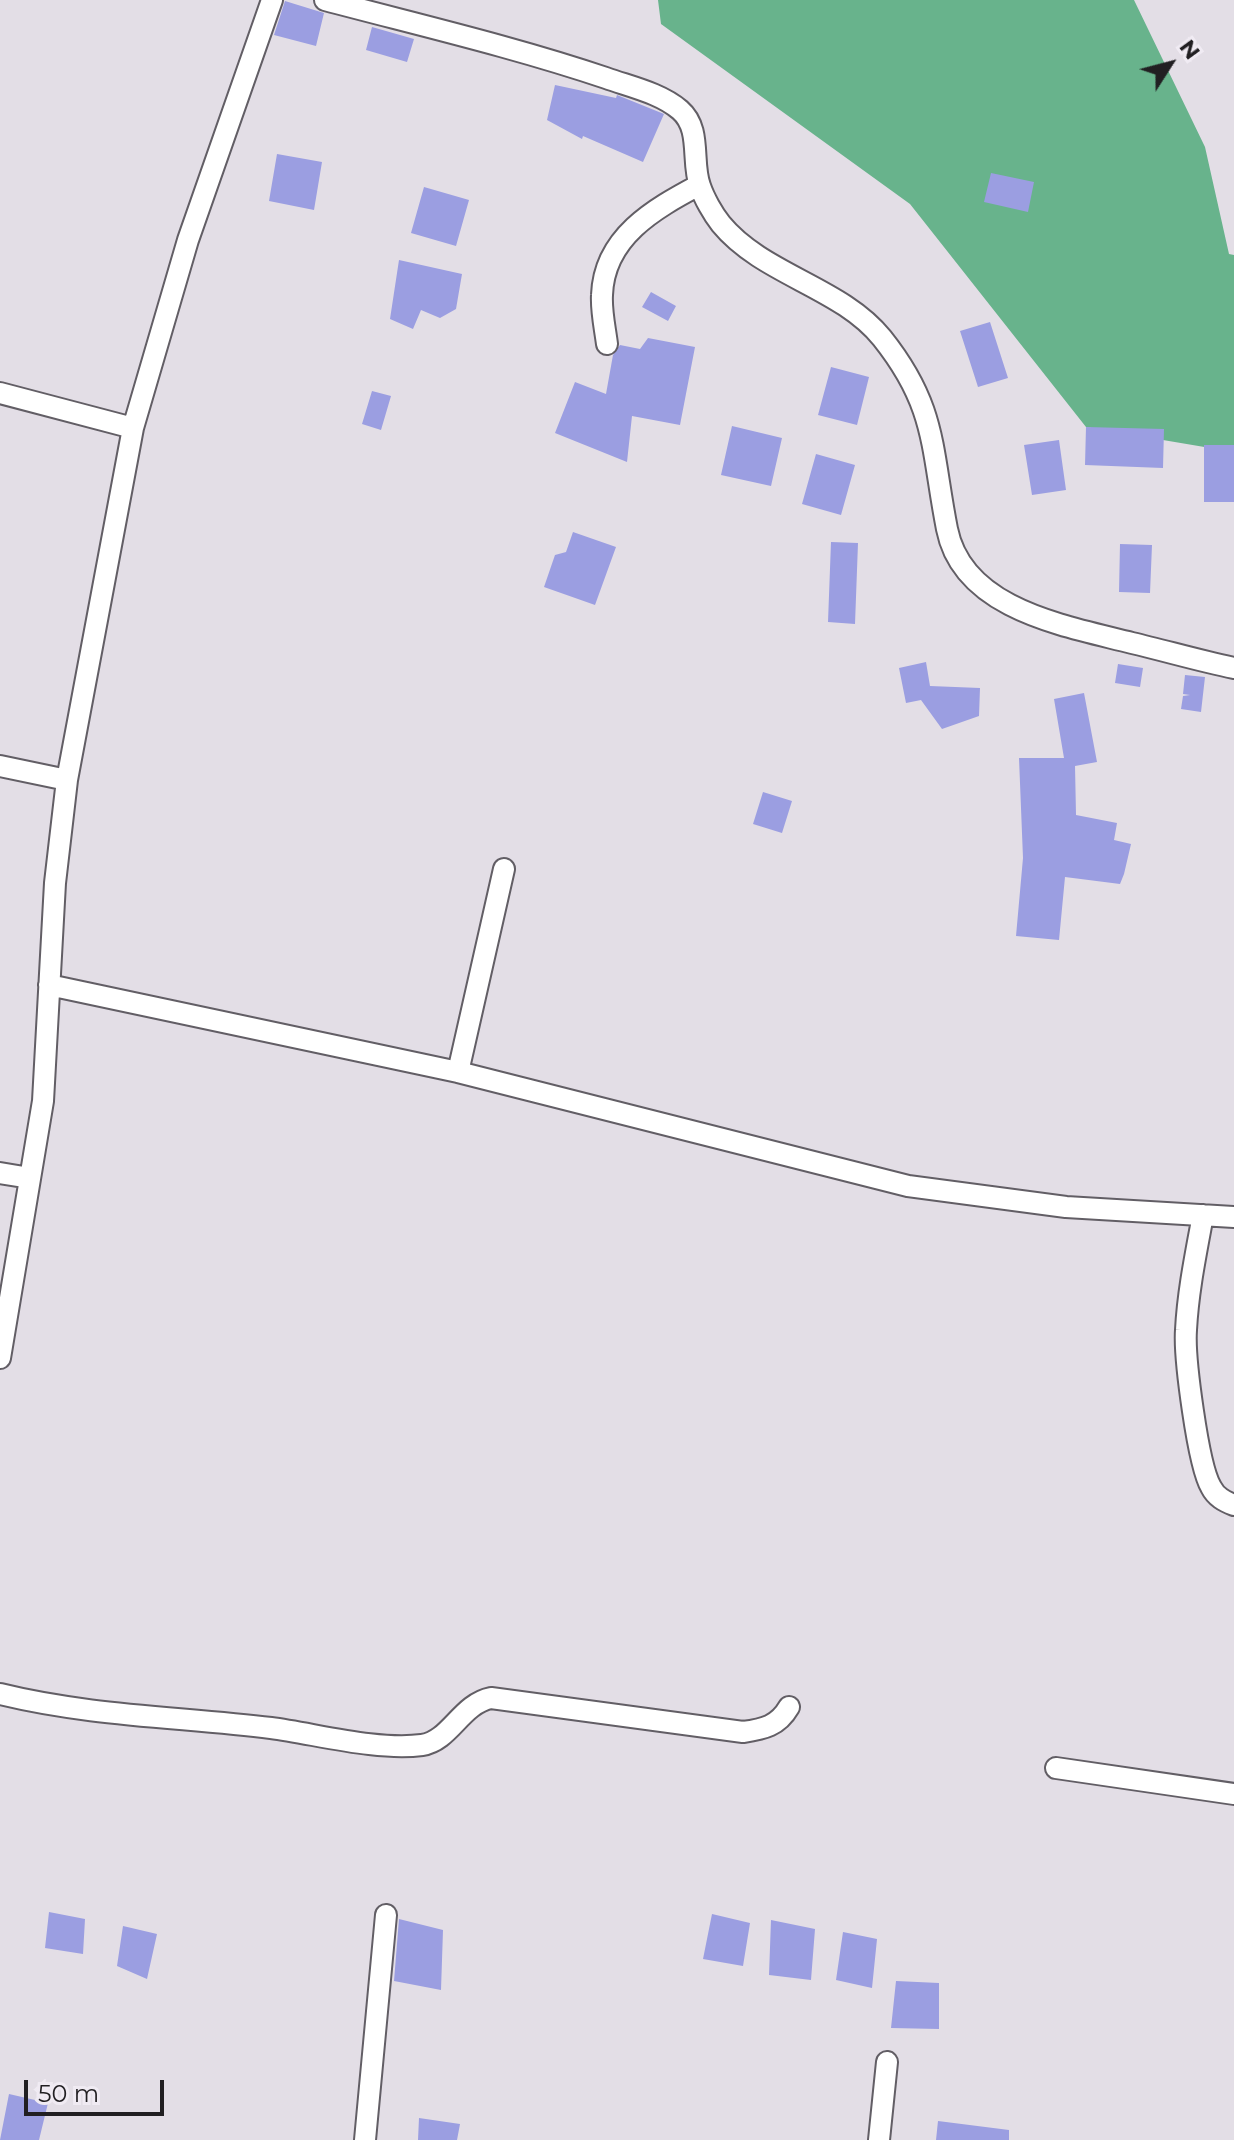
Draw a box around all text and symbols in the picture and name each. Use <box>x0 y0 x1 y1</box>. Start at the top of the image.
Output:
north arrow <box>1130 24 1210 104</box>
text: N <box>1174 34 1206 65</box>
scale bar <box>28 2064 168 2114</box>
text: 50 m <box>38 2079 99 2108</box>

